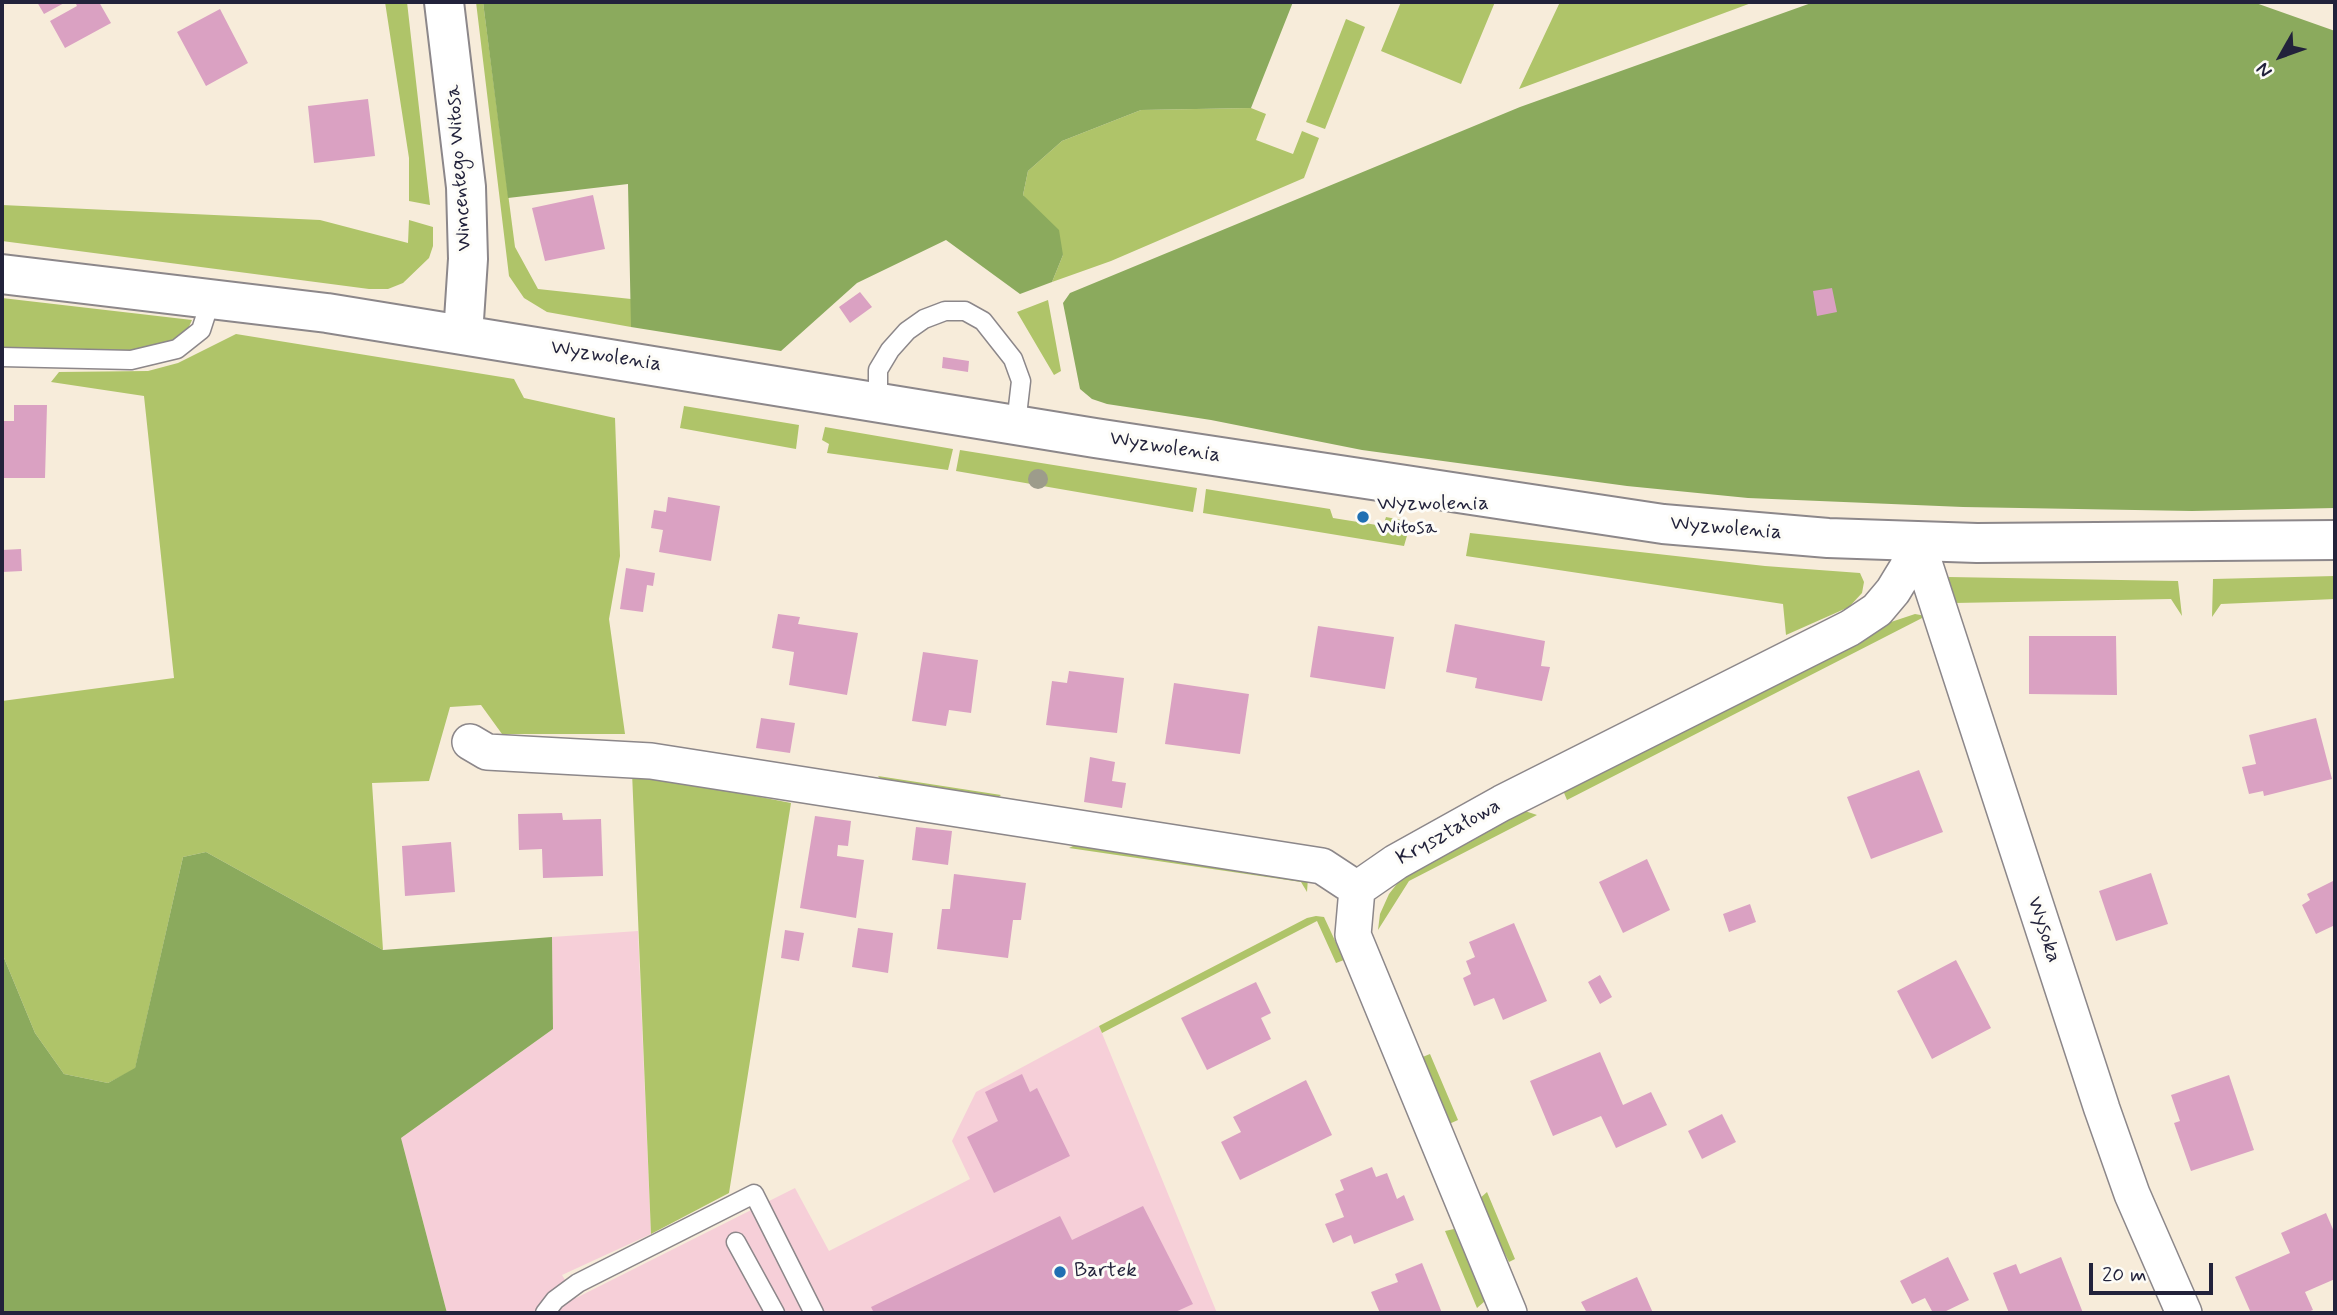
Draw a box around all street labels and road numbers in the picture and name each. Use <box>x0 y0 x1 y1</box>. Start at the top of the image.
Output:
street label: Wincentego Witosa <box>442 84 478 252</box>
street label: Wyzwolenia <box>549 336 663 378</box>
street label: Wyzwolenia <box>1108 427 1222 469</box>
street label: Wyzwolenia <box>1669 512 1783 546</box>
street label: Kryształowa <box>1393 794 1505 872</box>
street label: Wysoka <box>2021 894 2065 966</box>

